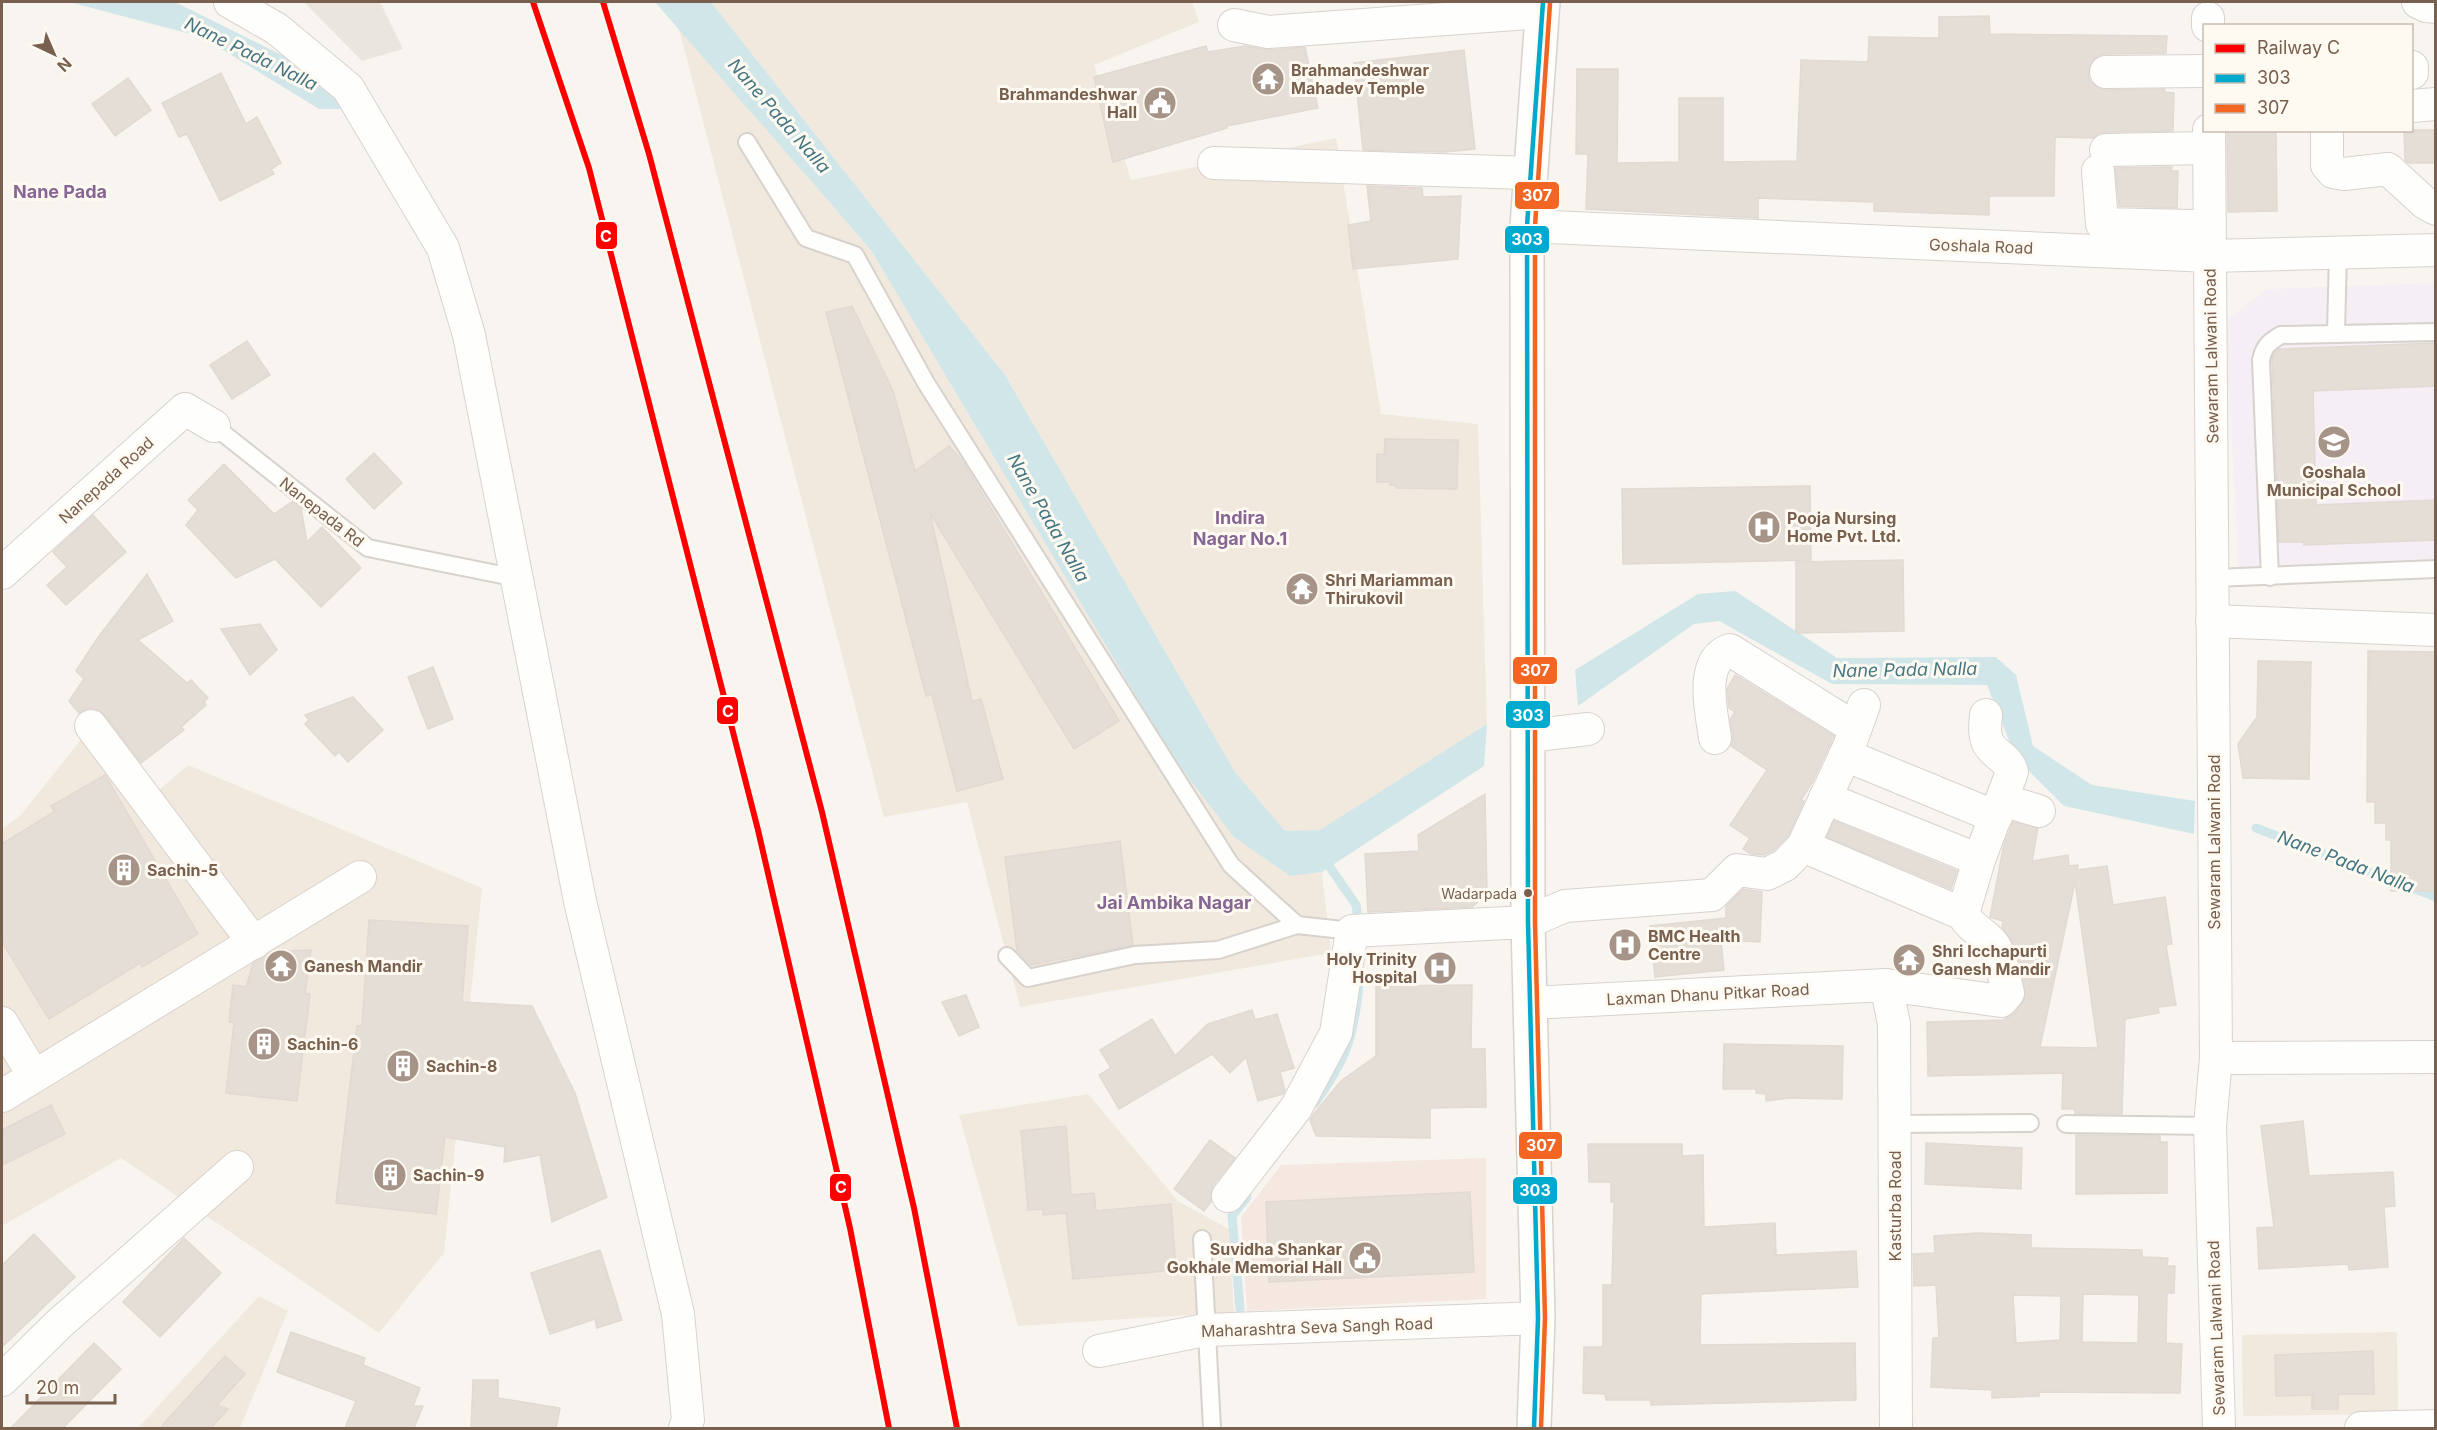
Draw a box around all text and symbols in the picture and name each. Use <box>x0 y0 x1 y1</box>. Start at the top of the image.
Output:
water label: Nane Pada Nalla <box>182 12 321 95</box>
north arrow <box>24 24 84 84</box>
legend <box>2203 24 2413 132</box>
text: Railway C <box>2257 37 2340 58</box>
text: N <box>53 53 76 76</box>
water label: Nane Pada Nalla <box>724 54 835 177</box>
place label: Brahmandeshwar Mahadev Temple <box>1291 60 1429 98</box>
temple icon: Brahmandeshwar Mahadev Temple <box>1250 61 1286 97</box>
text: 303 <box>2257 67 2291 88</box>
place label: Brahmandeshwar Hall <box>999 84 1137 122</box>
public building icon: Brahmandeshwar Hall <box>1142 85 1178 121</box>
text: 307 <box>2257 97 2289 118</box>
district label: Nane Pada <box>13 181 107 202</box>
line badge: 307 <box>1514 181 1560 210</box>
text: 307 <box>1522 185 1552 205</box>
line badge: C <box>595 221 618 250</box>
line badge: 303 <box>1504 225 1550 254</box>
text: C <box>600 226 612 246</box>
text: 303 <box>1511 229 1543 249</box>
street label: Goshala Road <box>1928 234 2034 258</box>
street label: Sewaram Lalwani Road <box>2199 268 2223 444</box>
school or university icon: Goshala Municipal School <box>2316 424 2352 460</box>
street label: Nanepada Road <box>54 432 158 528</box>
water label: Nane Pada Nalla <box>1003 450 1094 586</box>
place label: Goshala Municipal School <box>2267 462 2401 500</box>
street label: Nanepada Rd <box>276 473 368 551</box>
district label: Indira Nagar No.1 <box>1193 507 1287 549</box>
place label: Pooja Nursing Home Pvt. Ltd. <box>1787 508 1901 546</box>
hospital icon: Pooja Nursing Home Pvt. Ltd. <box>1746 509 1782 545</box>
place label: Shri Mariamman Thirukovil <box>1325 570 1453 608</box>
temple icon: Shri Mariamman Thirukovil <box>1284 571 1320 607</box>
line badge: 307 <box>1512 656 1558 685</box>
water label: Nane Pada Nalla <box>1832 658 1977 681</box>
text: 307 <box>1520 660 1550 680</box>
line badge: C <box>716 696 739 725</box>
line badge: 303 <box>1505 700 1551 729</box>
text: C <box>722 701 734 721</box>
text: 303 <box>1512 705 1544 725</box>
street label: Sewaram Lalwani Road <box>2204 754 2224 930</box>
water label: Nane Pada Nalla <box>2275 826 2417 897</box>
building icon: Sachin-5 <box>106 852 142 888</box>
place label: Sachin-5 <box>147 860 218 880</box>
place label: Wadarpada <box>1441 885 1517 902</box>
marker: Wadarpada <box>1522 887 1534 899</box>
district label: Jai Ambika Nagar <box>1097 892 1251 913</box>
place label: BMC Health Centre <box>1648 926 1740 964</box>
hospital icon: BMC Health Centre <box>1607 927 1643 963</box>
place label: Shri Icchapurti Ganesh Mandir <box>1932 941 2051 979</box>
temple icon: Shri Icchapurti Ganesh Mandir <box>1891 942 1927 978</box>
temple icon: Ganesh Mandir <box>263 948 299 984</box>
place label: Holy Trinity Hospital <box>1326 949 1417 987</box>
hospital icon: Holy Trinity Hospital <box>1422 950 1458 986</box>
place label: Ganesh Mandir <box>304 956 423 976</box>
street label: Laxman Dhanu Pitkar Road <box>1606 979 1810 1009</box>
building icon: Sachin-6 <box>246 1026 282 1062</box>
place label: Sachin-6 <box>287 1034 358 1054</box>
building icon: Sachin-8 <box>385 1048 421 1084</box>
place label: Sachin-8 <box>426 1056 497 1076</box>
line badge: 307 <box>1518 1131 1563 1160</box>
text: 307 <box>1526 1135 1556 1155</box>
street label: Kasturba Road <box>1885 1150 1905 1262</box>
building icon: Sachin-9 <box>372 1157 408 1193</box>
place label: Sachin-9 <box>413 1165 484 1185</box>
line badge: C <box>829 1173 852 1202</box>
line badge: 303 <box>1512 1176 1558 1205</box>
text: C <box>835 1177 847 1197</box>
text: 303 <box>1519 1180 1551 1200</box>
place label: Suvidha Shankar Gokhale Memorial Hall <box>1167 1239 1342 1277</box>
public building icon: Suvidha Shankar Gokhale Memorial Hall <box>1347 1240 1383 1276</box>
street label: Sewaram Lalwani Road <box>2203 1240 2229 1416</box>
street label: Maharashtra Seva Sangh Road <box>1201 1313 1433 1341</box>
scale bar <box>27 1367 116 1405</box>
text: 20 m <box>36 1377 79 1398</box>

